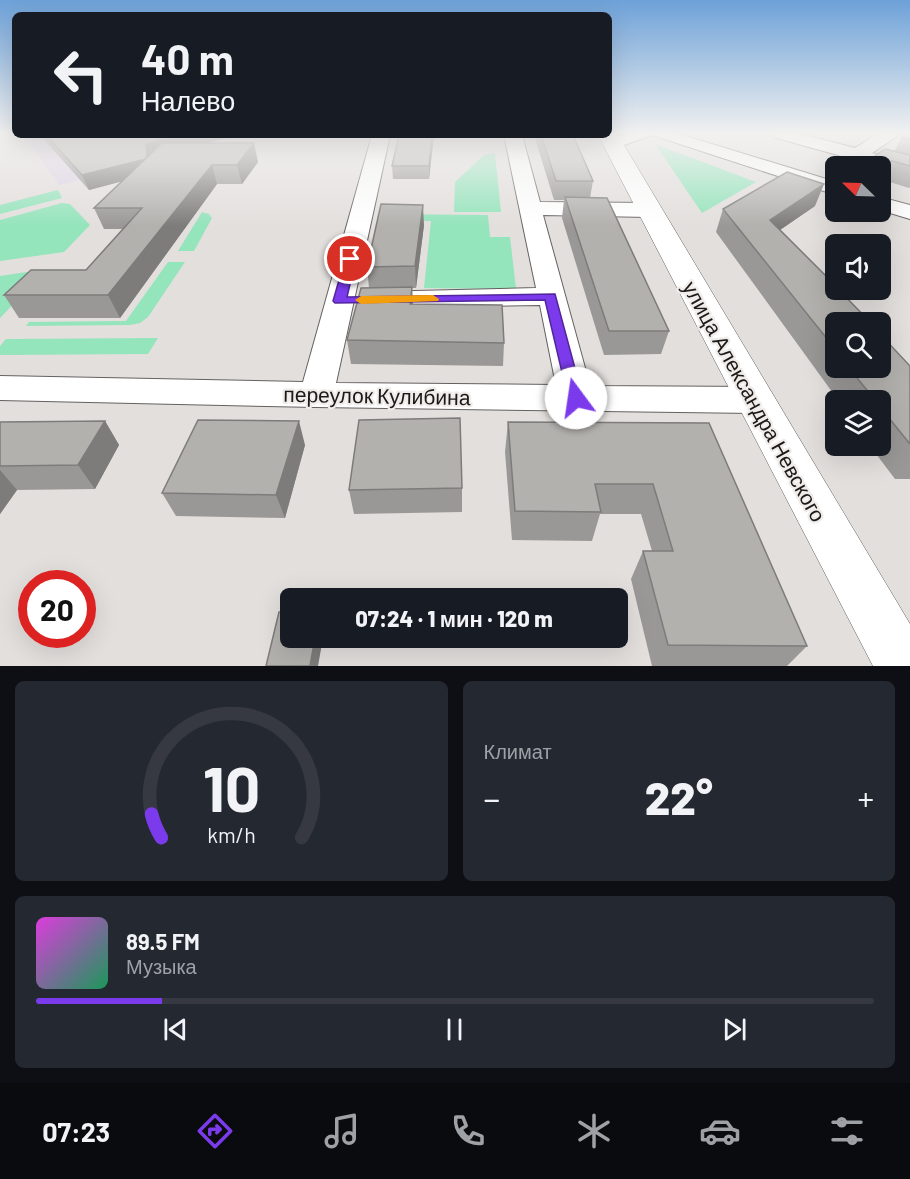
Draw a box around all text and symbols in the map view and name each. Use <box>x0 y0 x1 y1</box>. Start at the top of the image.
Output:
text: 40 m <box>141 33 234 83</box>
icon: left <box>42 36 120 114</box>
text: Налево <box>141 84 235 116</box>
north arrow <box>825 156 891 222</box>
map controls <box>825 156 891 456</box>
pin <box>324 233 375 284</box>
button: sound <box>825 234 891 300</box>
icon: arrive <box>333 242 366 275</box>
street label: улица Александра Невского <box>678 276 832 526</box>
button: search <box>825 312 891 378</box>
position arrow <box>544 366 608 430</box>
street label: переулок Кулибина <box>283 381 471 409</box>
button: layers <box>825 390 891 456</box>
speed limit sign: 20 <box>18 570 96 648</box>
text: 07:24 · 1 мин · 120 m <box>355 605 553 631</box>
text: Климат <box>484 739 552 763</box>
text: 10 <box>202 750 260 824</box>
text: 22° <box>645 770 713 824</box>
text: − <box>484 778 500 818</box>
text: + <box>857 778 874 818</box>
text: km/h <box>207 822 256 847</box>
text: 89.5 FM <box>126 928 200 954</box>
text: Музыка <box>126 954 197 978</box>
icon: previous <box>159 1013 192 1046</box>
icon: pause <box>438 1013 471 1046</box>
icon: next <box>718 1013 751 1046</box>
icon: directions <box>194 1110 236 1152</box>
icon: music <box>321 1110 363 1152</box>
icon: phone <box>447 1110 489 1152</box>
icon: climate <box>573 1110 615 1152</box>
icon: car <box>699 1110 741 1152</box>
icon: filters <box>826 1110 868 1152</box>
text: 07:23 <box>42 1115 110 1147</box>

